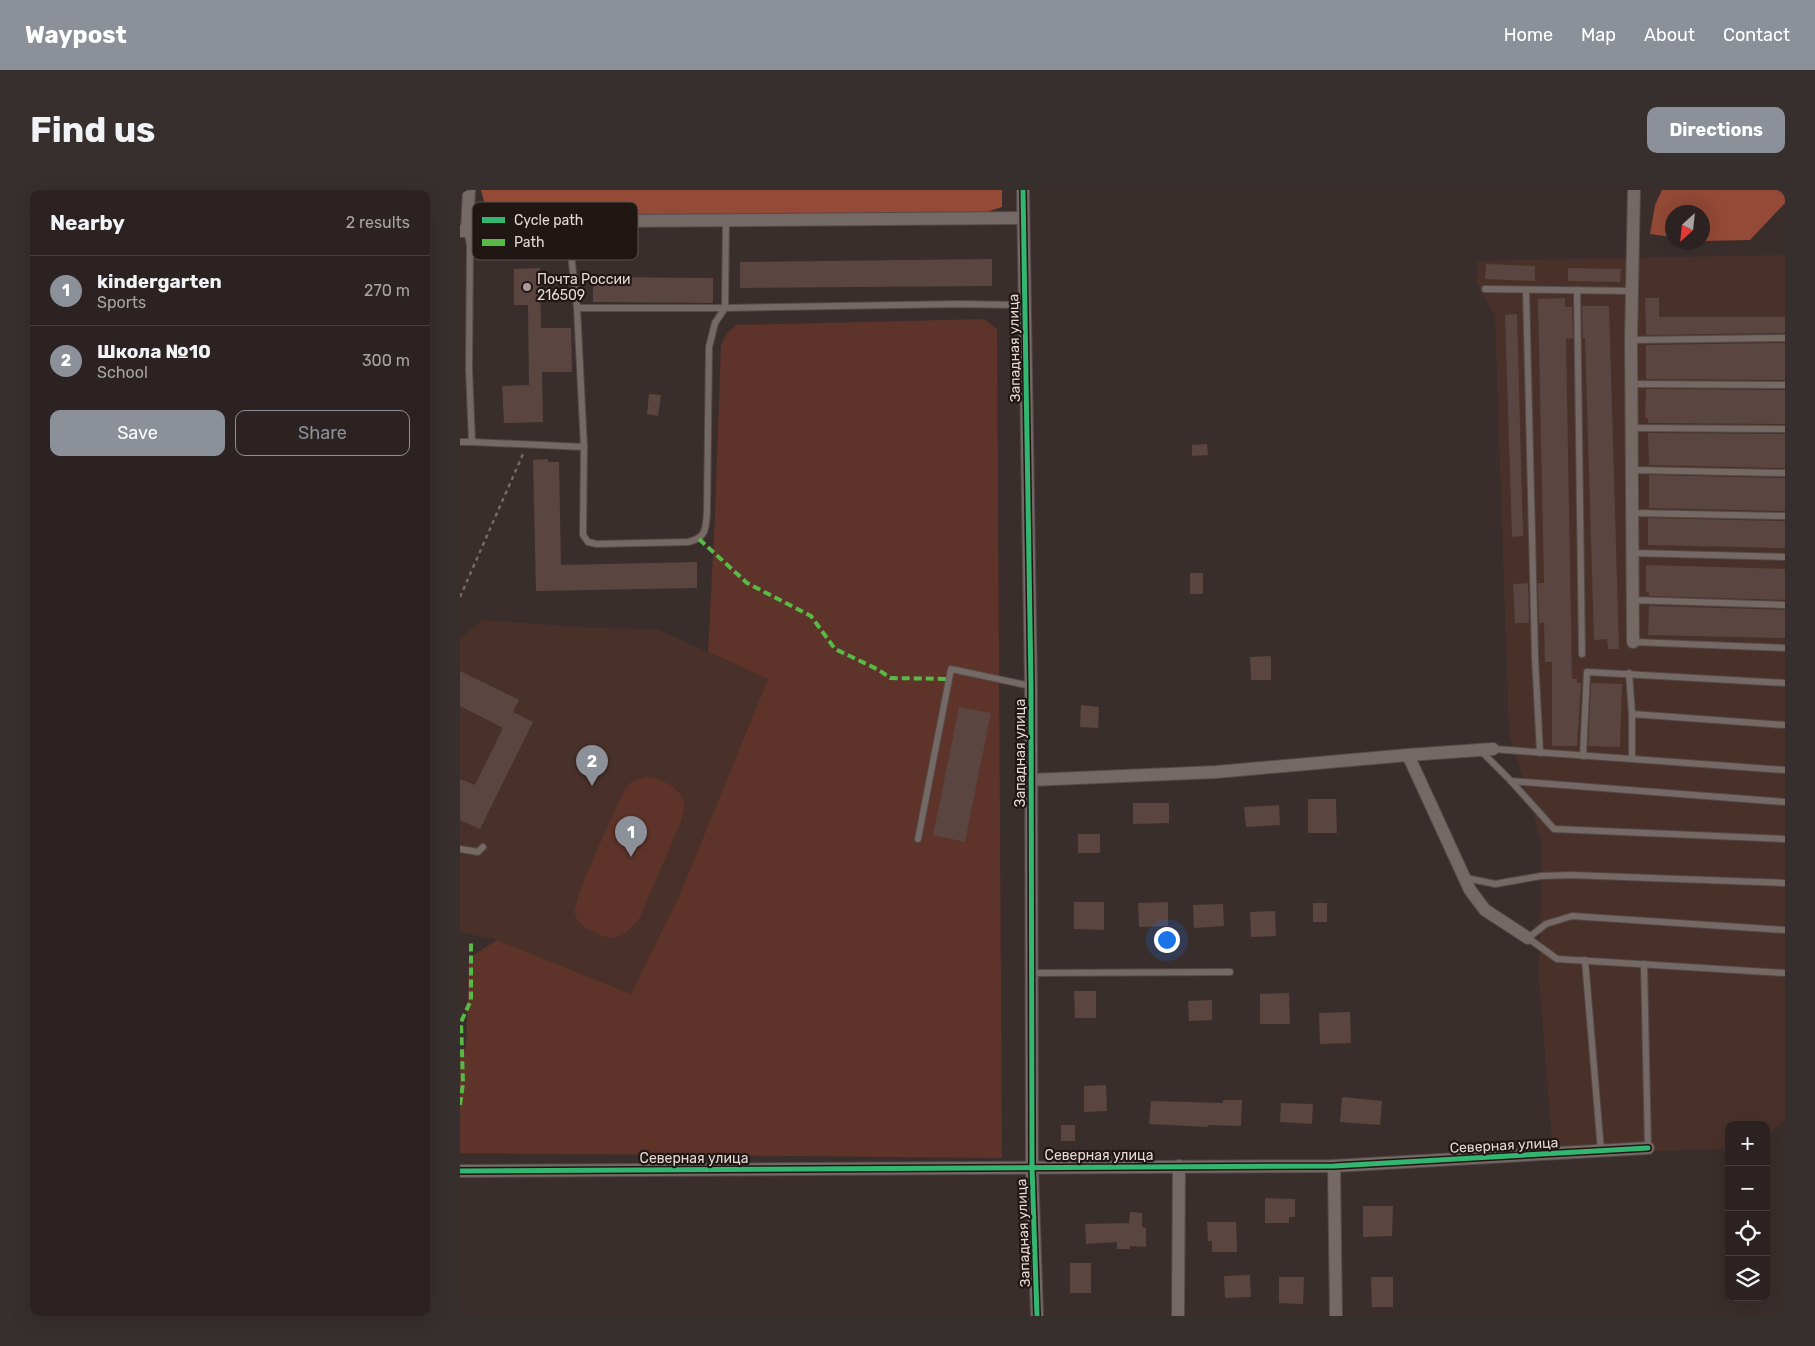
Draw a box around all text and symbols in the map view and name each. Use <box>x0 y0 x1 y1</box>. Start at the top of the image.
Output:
text: Waypost <box>25 21 127 49</box>
text: Home <box>1504 24 1553 46</box>
text: Map <box>1581 24 1616 46</box>
text: About <box>1644 24 1695 46</box>
text: Contact <box>1723 24 1790 46</box>
button: Directions <box>1647 107 1785 153</box>
text: Find us <box>30 109 155 151</box>
legend <box>472 202 638 260</box>
north arrow <box>1665 205 1710 250</box>
text: Nearby <box>50 210 125 235</box>
text: Cycle path <box>514 212 583 229</box>
text: 2 results <box>346 213 410 232</box>
text: Path <box>514 234 545 251</box>
text: kindergarten <box>97 270 222 293</box>
place label: Почта России 216509 <box>537 271 631 304</box>
text: 1 <box>62 281 70 300</box>
text: 270 m <box>364 281 410 300</box>
marker: Почта России 216509 <box>521 281 533 293</box>
text: Sports <box>97 293 146 312</box>
street label: Западная улица <box>1005 294 1024 402</box>
text: Школа №10 <box>97 340 211 363</box>
text: 2 <box>61 351 71 370</box>
text: 300 m <box>362 351 410 370</box>
text: School <box>97 363 148 382</box>
button: Save <box>50 410 225 456</box>
button: Share <box>235 410 410 456</box>
street label: Западная улица <box>1012 699 1029 807</box>
pin: 2 <box>576 745 608 786</box>
pin: 1 <box>615 816 647 857</box>
your location <box>1154 927 1180 953</box>
map controls <box>1725 1121 1770 1301</box>
button: + <box>1725 1121 1770 1166</box>
street label: Северная улица <box>1449 1134 1559 1157</box>
street label: Северная улица <box>1045 1147 1153 1164</box>
street label: Северная улица <box>640 1150 748 1167</box>
button: − <box>1725 1166 1770 1211</box>
street label: Западная улица <box>1013 1179 1034 1287</box>
button: locate <box>1725 1211 1770 1256</box>
button: layers <box>1725 1256 1770 1301</box>

